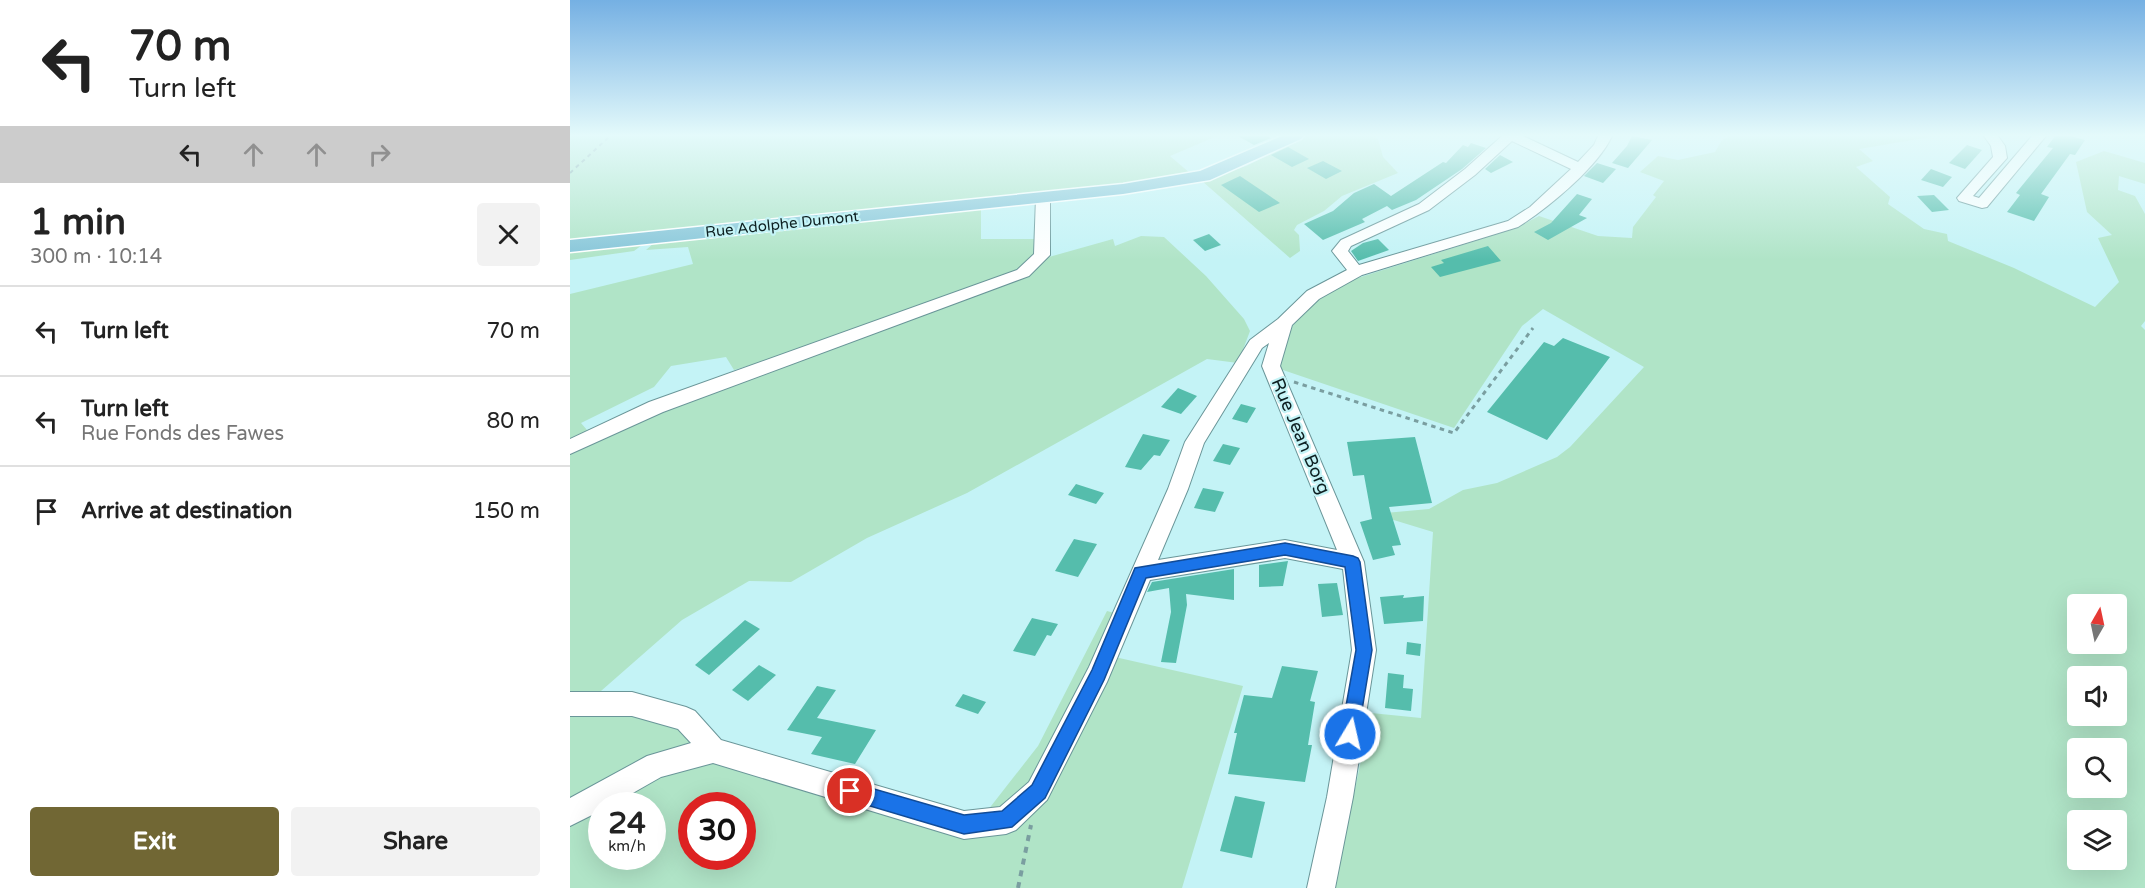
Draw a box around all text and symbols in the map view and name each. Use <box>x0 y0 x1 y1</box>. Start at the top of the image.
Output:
text: 70 m <box>129 21 231 72</box>
icon: left <box>30 24 108 102</box>
text: Turn left <box>129 72 236 105</box>
icon: left <box>174 138 207 171</box>
icon: ahead <box>237 138 270 171</box>
icon: ahead <box>300 138 333 171</box>
icon: right <box>363 138 396 171</box>
text: 1 min <box>30 201 126 244</box>
button: close <box>477 203 540 266</box>
street label: Rue Adolphe Dumont <box>704 207 860 241</box>
text: 300 m · 10:14 <box>30 245 162 269</box>
icon: left <box>30 315 63 348</box>
text: Turn left <box>81 318 169 344</box>
text: 70 m <box>486 318 540 344</box>
street label: Rue Jean Borg <box>1267 374 1335 498</box>
text: Turn left <box>81 396 169 422</box>
icon: left <box>30 405 63 438</box>
text: 80 m <box>486 408 540 434</box>
text: Rue Fonds des Fawes <box>81 422 284 446</box>
icon: arrive <box>30 495 63 528</box>
text: Arrive at destination <box>81 498 292 524</box>
text: 150 m <box>473 498 540 524</box>
north arrow <box>2067 594 2127 654</box>
map controls <box>2067 594 2127 870</box>
button: sound <box>2067 666 2127 726</box>
position arrow <box>1318 702 1382 766</box>
button: search <box>2067 738 2127 798</box>
pin <box>824 765 875 816</box>
icon: arrive <box>833 774 866 807</box>
speed limit sign: 30 <box>678 792 756 870</box>
text: 24 <box>608 805 646 842</box>
button: Exit <box>30 807 279 876</box>
button: Share <box>291 807 540 876</box>
button: layers <box>2067 810 2127 870</box>
text: km/h <box>608 837 646 855</box>

